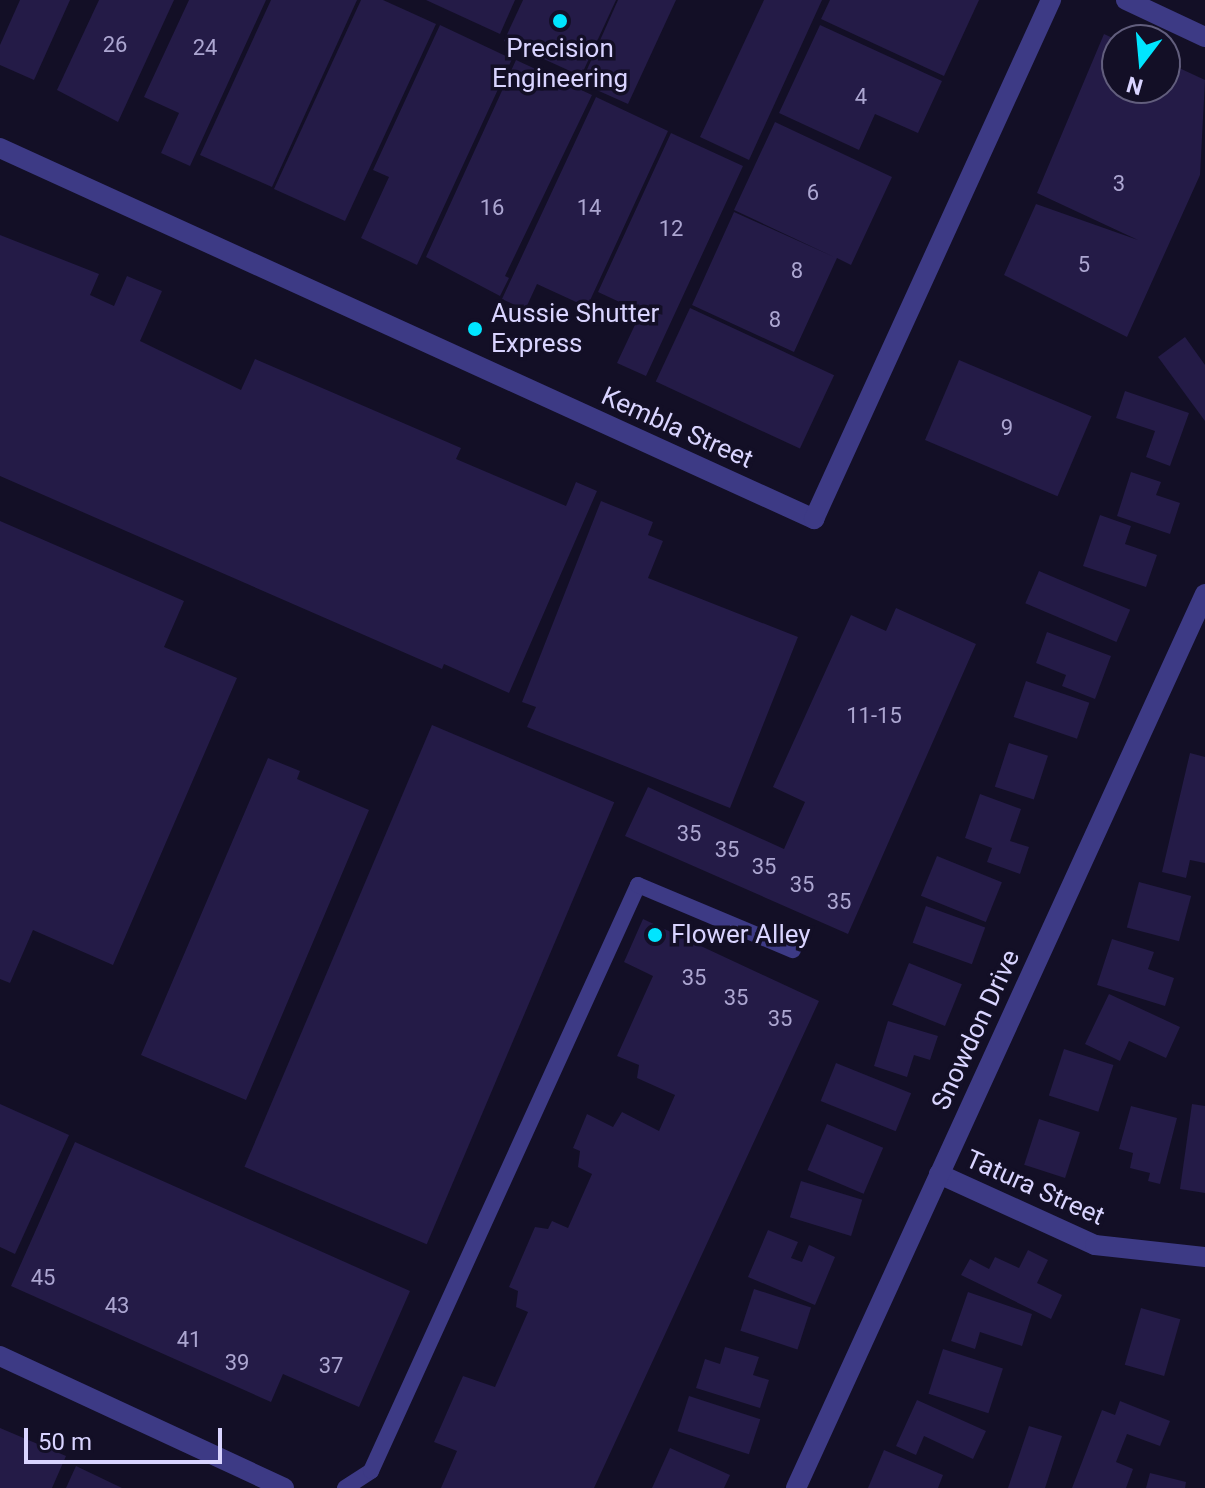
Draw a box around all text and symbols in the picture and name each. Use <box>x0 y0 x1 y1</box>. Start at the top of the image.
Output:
marker: Precision Engineering <box>551 12 569 30</box>
north arrow <box>1101 24 1181 104</box>
house number: 26 <box>103 32 127 58</box>
place label: Precision Engineering <box>492 33 628 94</box>
house number: 24 <box>193 35 217 61</box>
text: N <box>1124 71 1146 100</box>
house number: 4 <box>855 84 867 110</box>
house number: 3 <box>1113 171 1125 197</box>
house number: 6 <box>807 180 819 206</box>
house number: 16 <box>480 195 504 221</box>
house number: 14 <box>577 195 601 221</box>
house number: 12 <box>659 216 683 242</box>
house number: 5 <box>1078 252 1090 278</box>
house number: 8 <box>791 258 803 284</box>
place label: Aussie Shutter Express <box>491 298 659 360</box>
house number: 8 <box>769 307 781 333</box>
marker: Aussie Shutter Express <box>466 320 484 338</box>
street label: Kembla Street <box>596 381 758 475</box>
house number: 9 <box>1001 415 1013 441</box>
house number: 11-15 <box>846 703 902 729</box>
house number: 35 <box>677 821 701 847</box>
house number: 35 <box>715 837 739 863</box>
house number: 35 <box>752 854 776 880</box>
house number: 35 <box>790 872 814 898</box>
house number: 35 <box>827 889 851 915</box>
place label: Flower Alley <box>671 919 811 951</box>
marker: Flower Alley <box>646 926 664 944</box>
street label: Snowdon Drive <box>925 945 1027 1115</box>
house number: 35 <box>682 965 706 991</box>
house number: 35 <box>724 985 748 1011</box>
house number: 35 <box>768 1006 792 1032</box>
street label: Tatura Street <box>961 1144 1109 1232</box>
house number: 45 <box>31 1265 55 1291</box>
house number: 43 <box>105 1293 129 1319</box>
house number: 41 <box>177 1327 201 1353</box>
house number: 39 <box>225 1350 249 1376</box>
house number: 37 <box>319 1353 343 1379</box>
scale bar <box>28 1412 226 1462</box>
text: 50 m <box>38 1428 92 1456</box>

